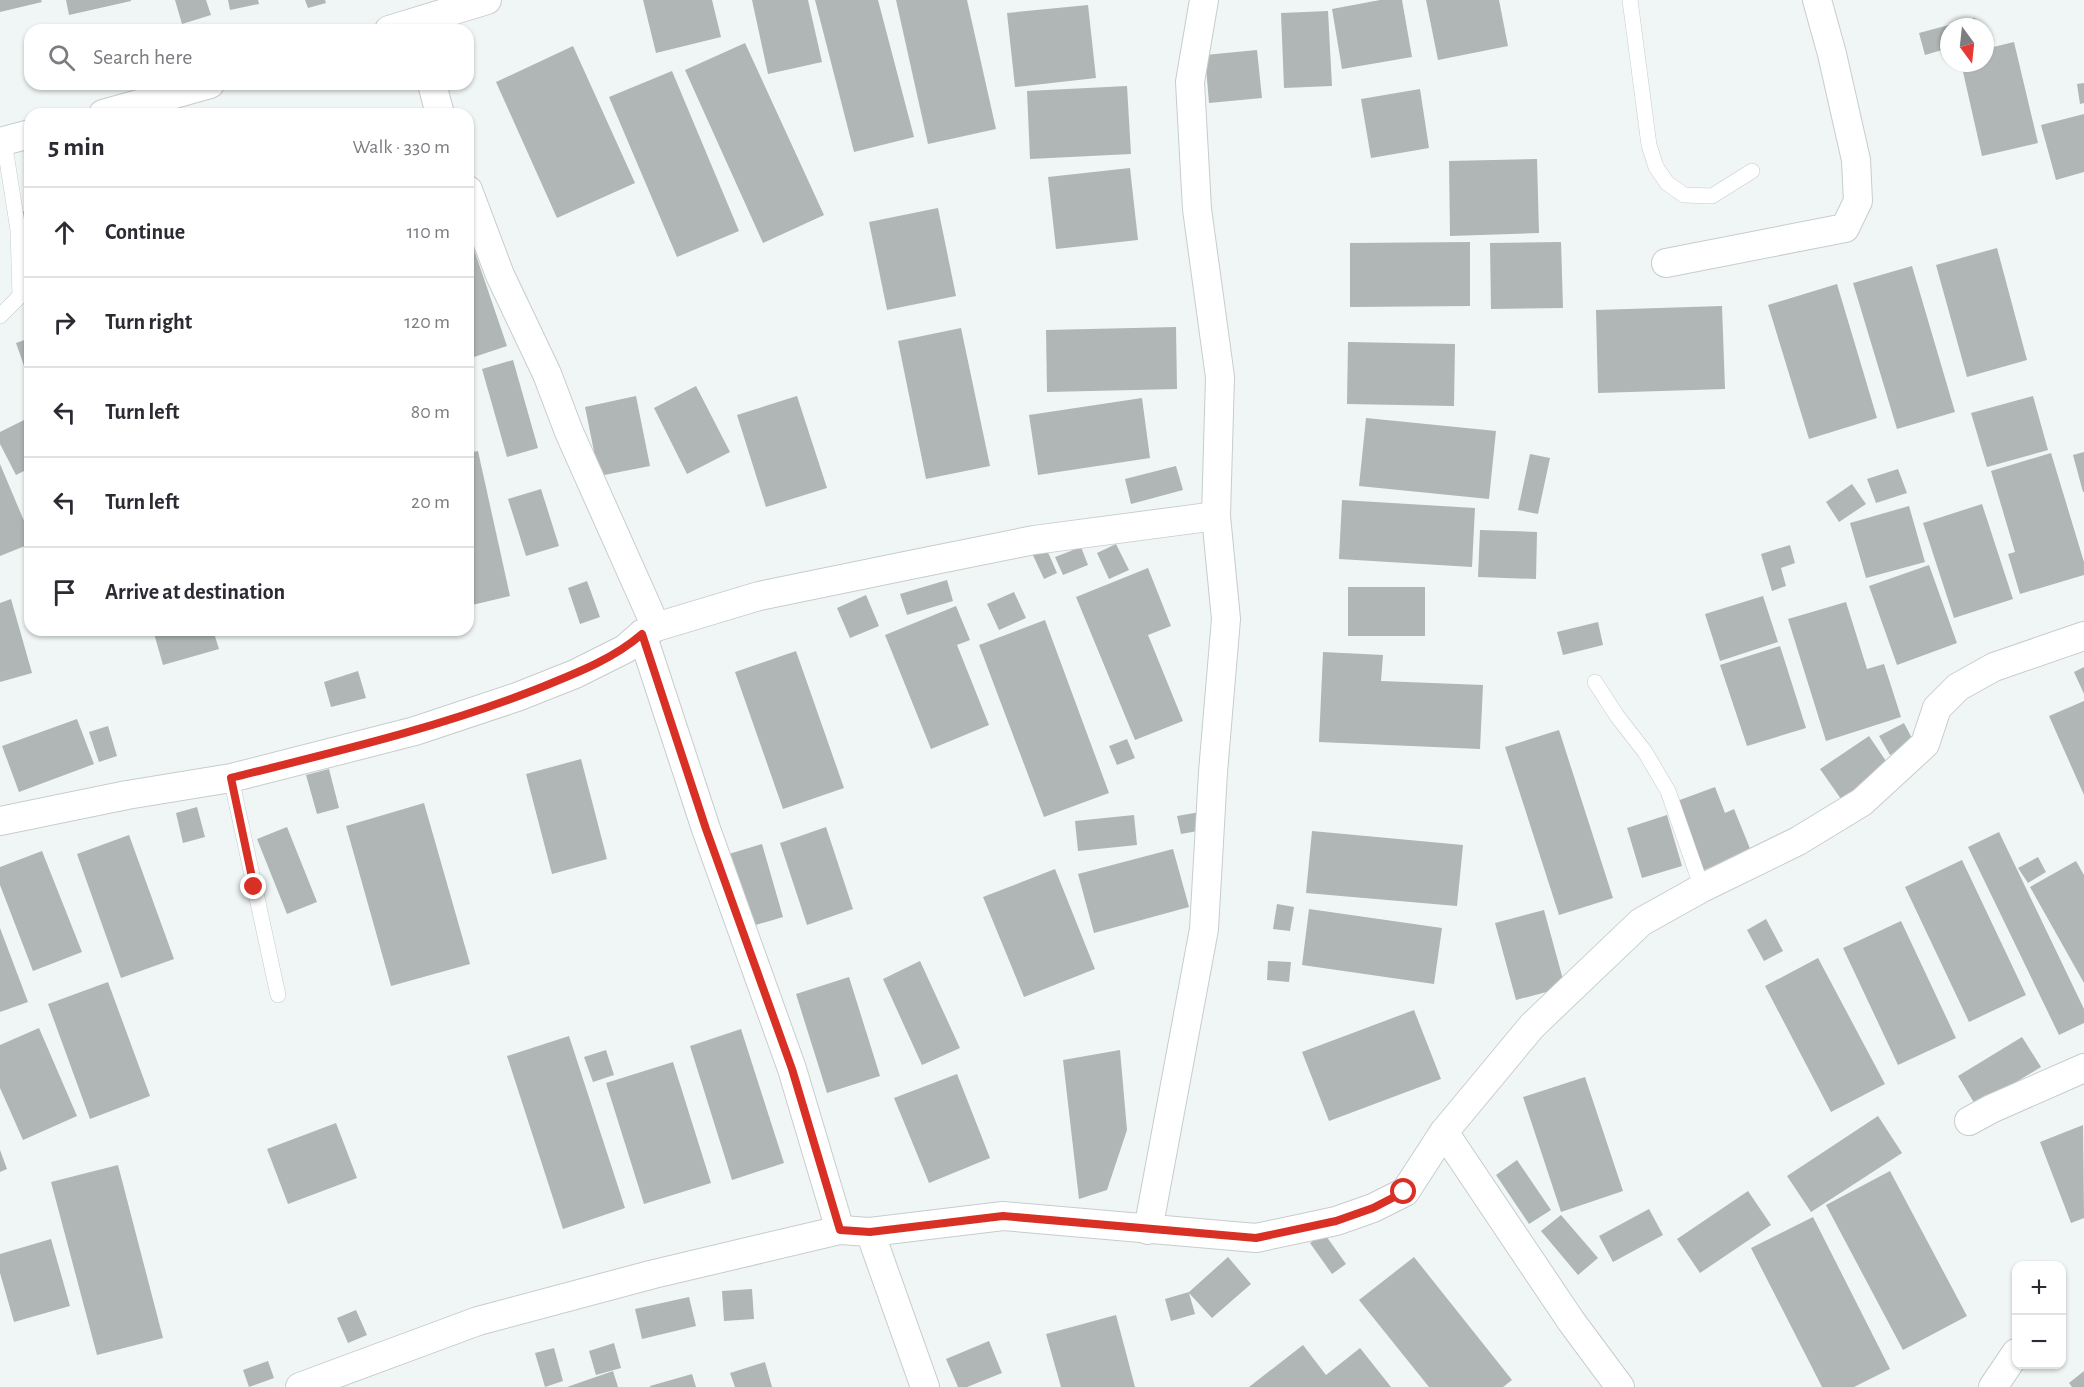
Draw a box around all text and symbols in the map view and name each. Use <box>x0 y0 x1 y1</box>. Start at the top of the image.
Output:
north arrow <box>1940 18 1994 72</box>
search box <box>24 24 474 90</box>
icon: search <box>45 41 78 74</box>
text: Search here <box>93 46 192 68</box>
text: 5 min <box>48 134 105 160</box>
text: Walk · 330 m <box>352 137 450 157</box>
icon: ahead <box>48 216 81 249</box>
text: Continue <box>105 221 185 243</box>
text: 110 m <box>406 222 450 242</box>
icon: right <box>48 306 81 339</box>
text: Turn right <box>105 311 192 333</box>
text: 120 m <box>404 312 450 332</box>
icon: left <box>48 396 81 429</box>
text: Turn left <box>105 401 179 423</box>
text: 80 m <box>411 402 450 422</box>
icon: left <box>48 486 81 519</box>
text: Turn left <box>105 491 179 513</box>
text: 20 m <box>411 492 450 512</box>
icon: arrive <box>48 576 81 609</box>
text: Arrive at destination <box>105 581 285 603</box>
route end <box>240 873 266 899</box>
route start <box>1390 1178 1416 1204</box>
map controls <box>2012 1261 2066 1369</box>
button: + <box>2012 1261 2066 1315</box>
button: − <box>2012 1315 2066 1369</box>

